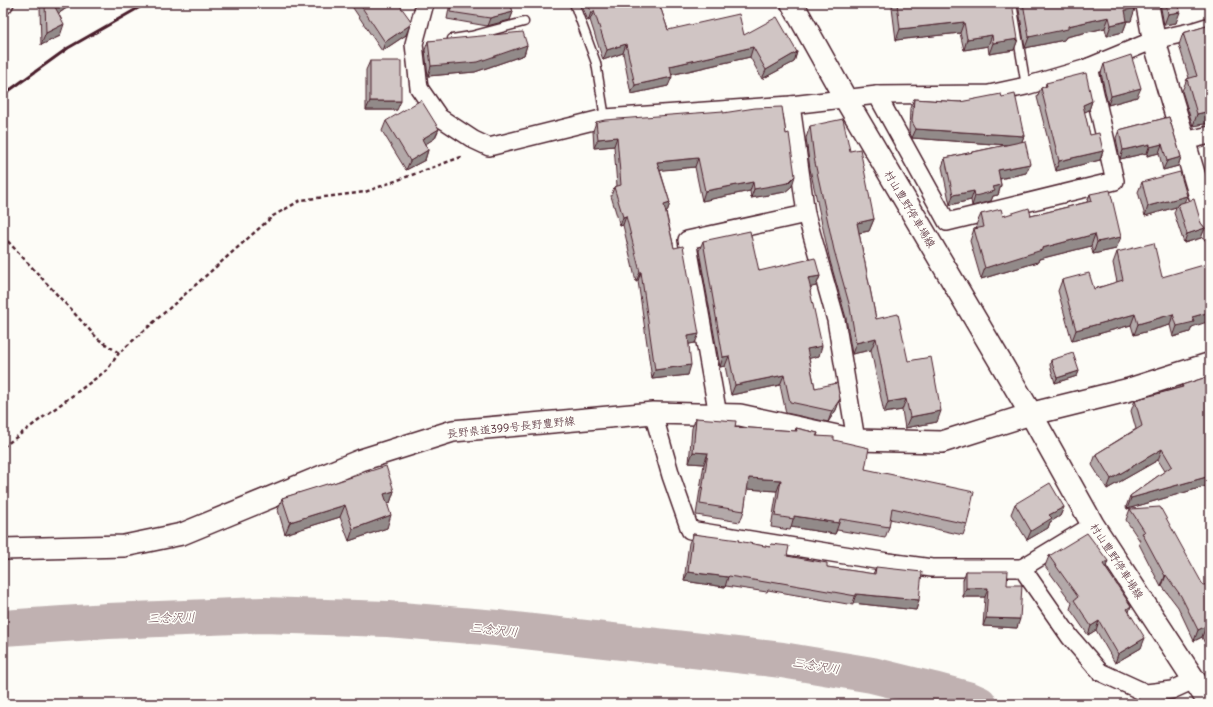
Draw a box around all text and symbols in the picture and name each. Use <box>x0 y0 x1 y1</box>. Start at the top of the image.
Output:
street label: 村山豊野停車場線 <box>881 168 939 250</box>
street label: 長野県道399号長野豊野線 <box>446 413 576 441</box>
street label: 村山豊野停車場線 <box>1087 520 1147 602</box>
water label: 三念沢川 <box>147 609 195 626</box>
water label: 三念沢川 <box>469 620 519 639</box>
water label: 三念沢川 <box>791 654 841 677</box>

